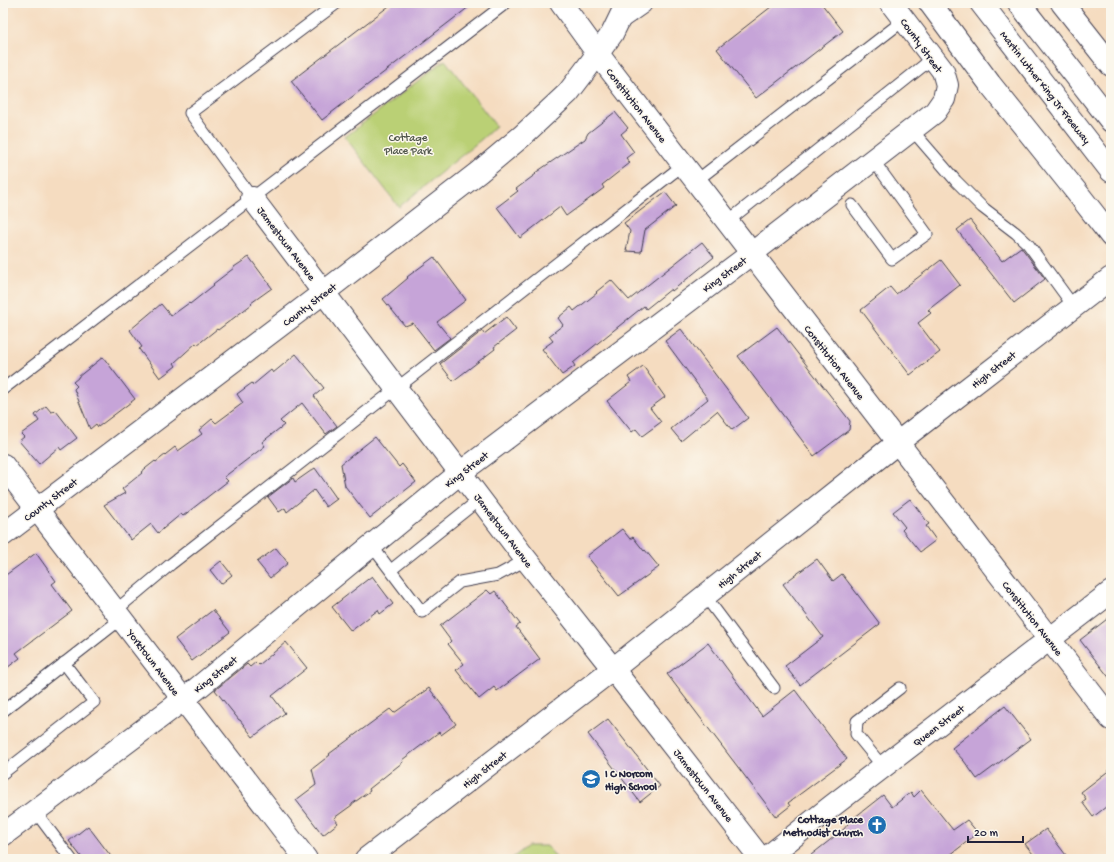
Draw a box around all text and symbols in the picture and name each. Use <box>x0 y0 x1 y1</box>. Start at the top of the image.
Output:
street label: County Street <box>897 17 945 77</box>
street label: Martin Luther King Jr Freeway <box>997 29 1093 148</box>
street label: Constitution Avenue <box>603 67 668 146</box>
park label: Cottage Place Park <box>383 133 433 158</box>
street label: Jamestown Avenue <box>254 205 317 284</box>
street label: King Street <box>701 254 751 296</box>
street label: County Street <box>281 281 341 330</box>
street label: Constitution Avenue <box>801 324 866 403</box>
street label: High Street <box>970 349 1020 392</box>
street label: King Street <box>443 449 493 491</box>
street label: County Street <box>22 476 82 525</box>
street label: Jamestown Avenue <box>471 492 534 571</box>
street label: High Street <box>716 548 766 592</box>
street label: Constitution Avenue <box>999 580 1064 659</box>
street label: Yorktown Avenue <box>123 627 181 699</box>
street label: King Street <box>192 654 241 697</box>
street label: Queen Street <box>911 703 968 750</box>
street label: Jamestown Avenue <box>670 747 735 825</box>
street label: High Street <box>461 749 511 792</box>
school or university icon: I C Norcom High School <box>580 768 602 790</box>
place label: I C Norcom High School <box>605 769 658 795</box>
place label: Cottage Place Methodist Church <box>783 814 864 840</box>
church icon: Cottage Place Methodist Church <box>866 814 888 836</box>
scale bar <box>968 818 1023 844</box>
text: 20 m <box>974 827 999 841</box>

